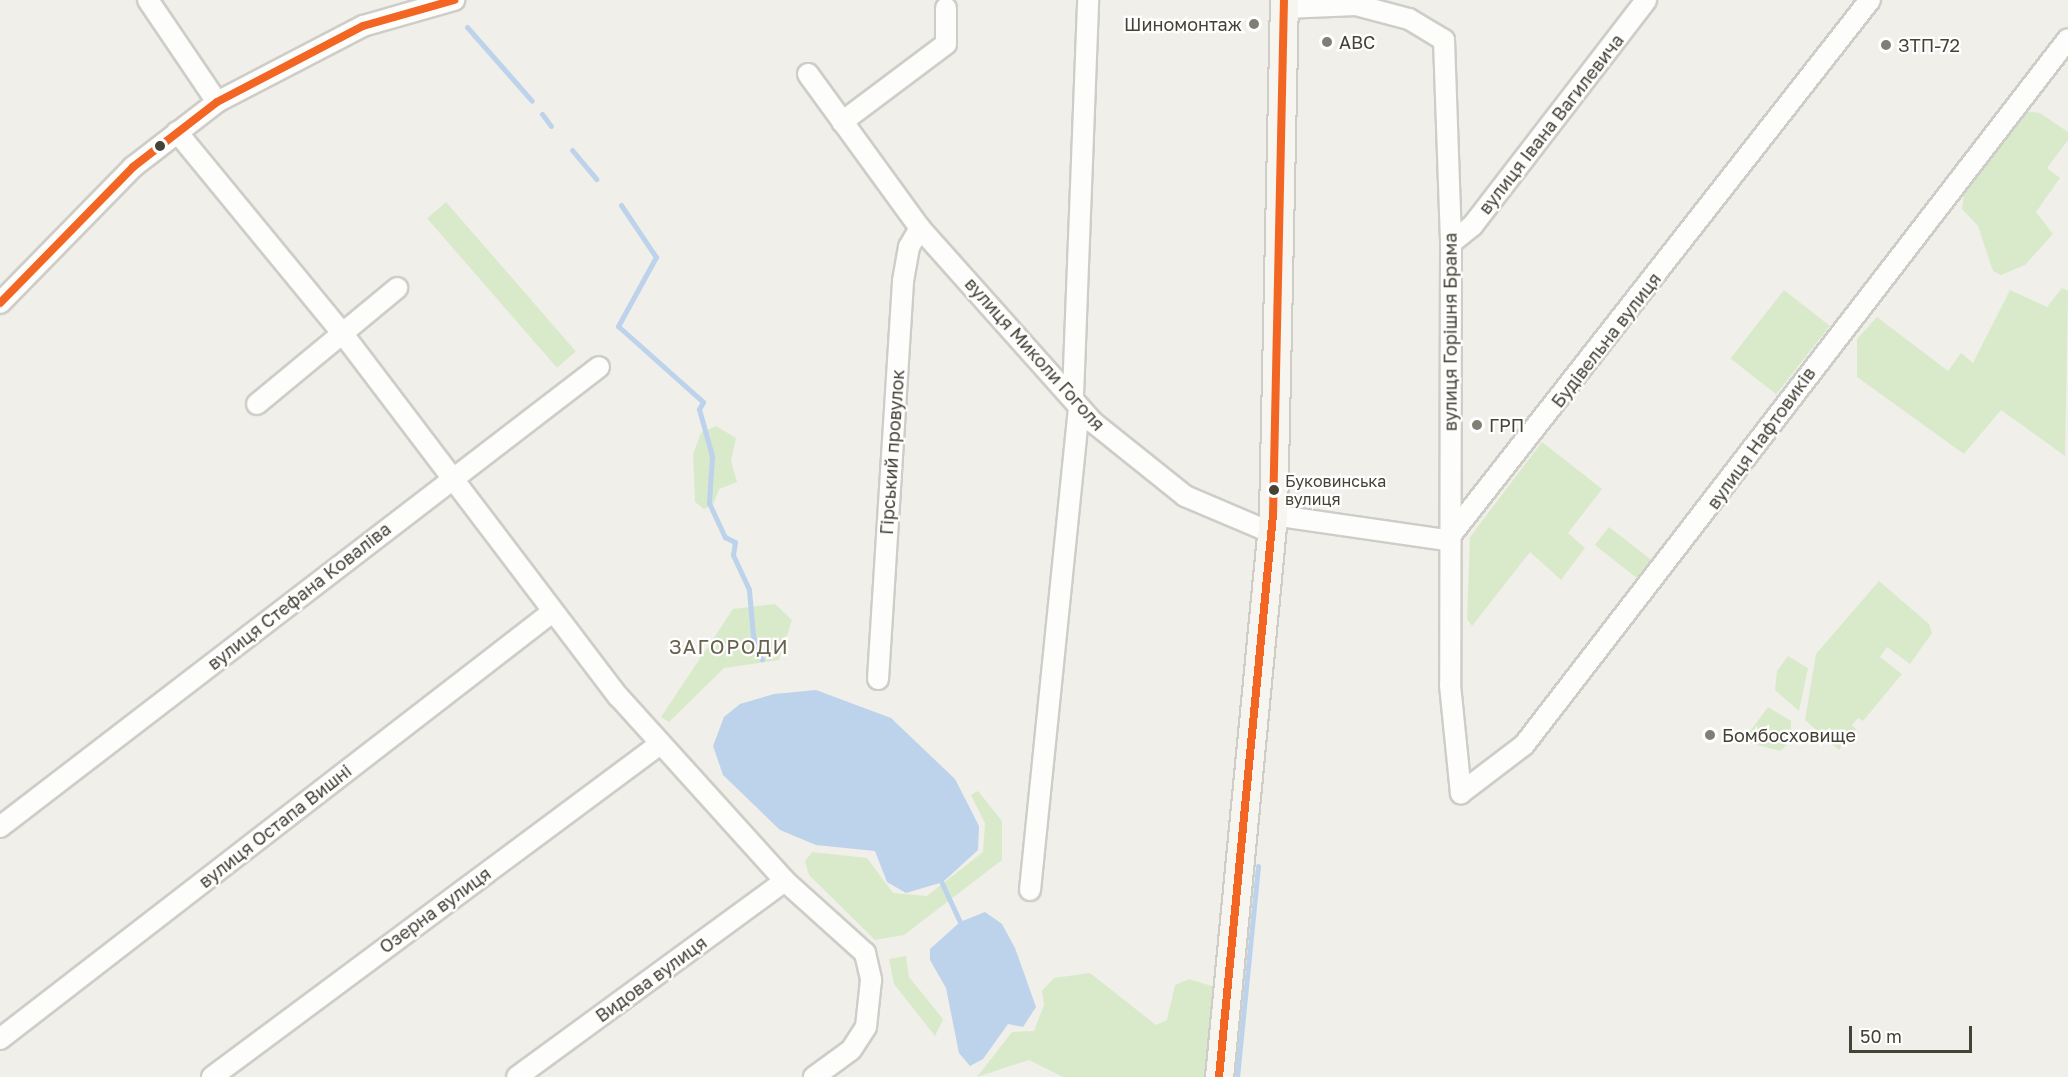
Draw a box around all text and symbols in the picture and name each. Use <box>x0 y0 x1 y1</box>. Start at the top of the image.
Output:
place label: Шиномонтаж <box>1124 13 1242 35</box>
marker: Шиномонтаж <box>1247 17 1261 31</box>
street label: вулиця Івана Вагилевича <box>1474 30 1628 218</box>
place label: ABC <box>1339 31 1375 53</box>
place label: ЗТП-72 <box>1898 34 1960 56</box>
marker: ABC <box>1320 35 1334 49</box>
marker: ЗТП-72 <box>1879 38 1893 52</box>
unlabelled marker <box>154 140 166 152</box>
street label: вулиця Горішня Брама <box>1439 233 1461 431</box>
street label: Будівельна вулиця <box>1547 268 1665 412</box>
street label: вулиця Миколи Гоголя <box>961 273 1109 435</box>
street label: вулиця Нафтовиків <box>1702 363 1820 513</box>
street label: Гірський провулок <box>875 368 909 536</box>
place label: ГРП <box>1489 414 1524 436</box>
marker: ГРП <box>1470 418 1484 432</box>
place label: Буковинська вулиця <box>1285 471 1386 509</box>
marker: Буковинська вулиця <box>1268 484 1280 496</box>
street label: вулиця Стефана Коваліва <box>203 518 395 674</box>
district label: ЗАГОРОДИ <box>669 634 789 658</box>
place label: Бомбосховище <box>1722 724 1856 746</box>
marker: Бомбосховище <box>1703 728 1717 742</box>
street label: вулиця Остапа Вишні <box>194 760 356 892</box>
street label: Озерна вулиця <box>375 862 495 958</box>
street label: Видова вулиця <box>591 931 711 1027</box>
scale bar <box>1852 1014 1975 1052</box>
text: 50 m <box>1860 1025 1902 1047</box>

